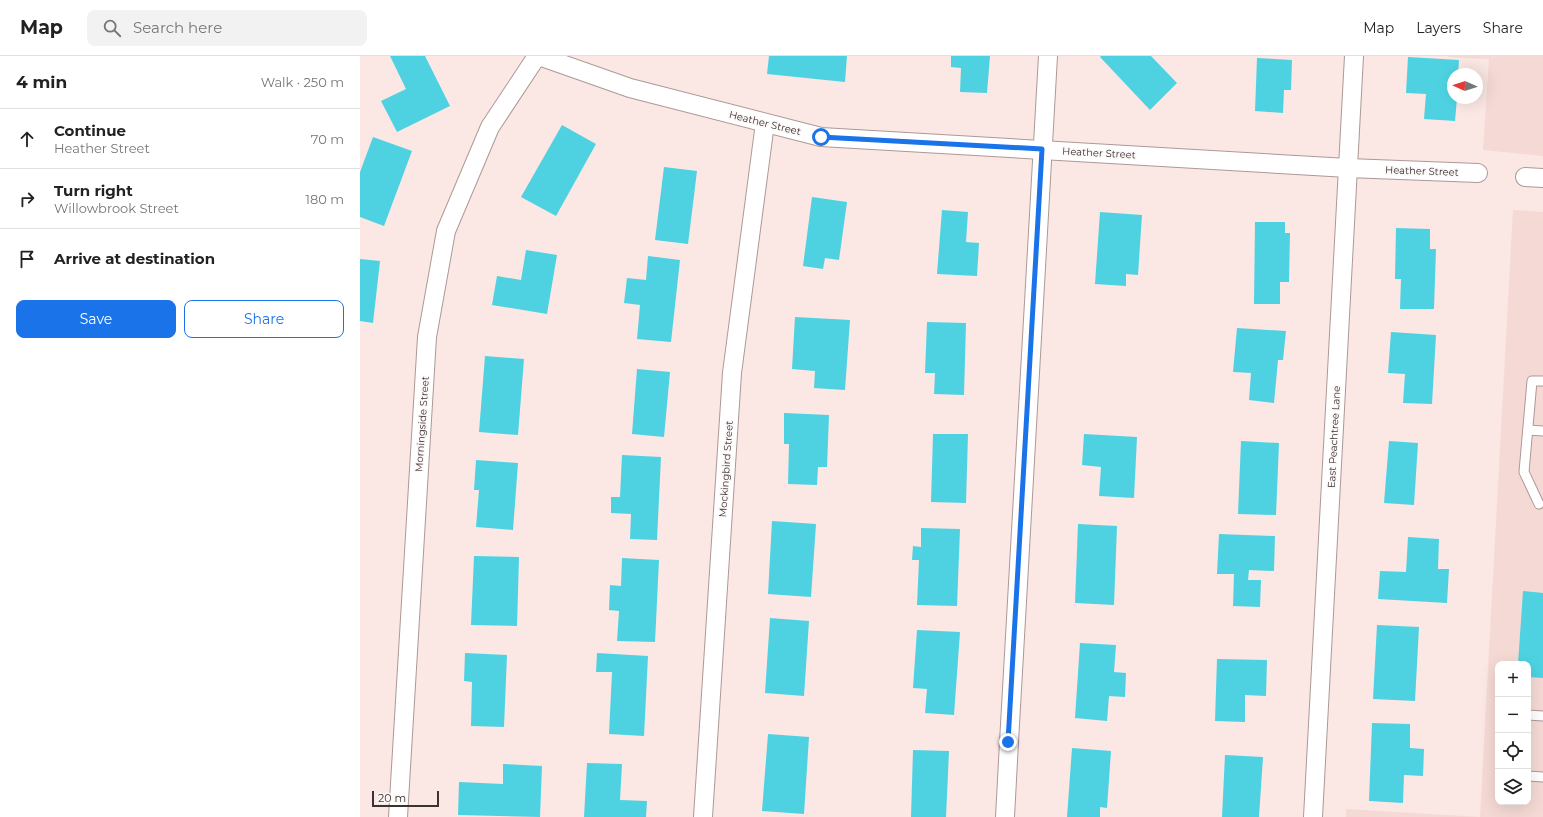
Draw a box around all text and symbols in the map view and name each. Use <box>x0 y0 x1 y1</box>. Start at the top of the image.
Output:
search box <box>87 10 367 46</box>
text: Map <box>20 16 63 39</box>
icon: search <box>101 17 123 39</box>
text: Search here <box>133 18 222 37</box>
text: Map <box>1363 19 1394 37</box>
text: Layers <box>1416 19 1461 37</box>
text: Share <box>1483 19 1523 37</box>
north arrow <box>1447 68 1483 104</box>
text: 4 min <box>16 72 67 92</box>
text: Walk · 250 m <box>261 74 344 90</box>
street label: Heather Street <box>728 108 802 138</box>
text: Continue <box>54 121 126 140</box>
icon: ahead <box>16 128 38 150</box>
route start <box>812 128 830 146</box>
text: 70 m <box>311 131 344 147</box>
text: Heather Street <box>54 140 150 156</box>
street label: Heather Street <box>1062 145 1136 161</box>
street label: Heather Street <box>1385 163 1459 179</box>
text: Turn right <box>54 181 133 200</box>
icon: right <box>16 188 38 210</box>
text: 180 m <box>305 191 344 207</box>
text: Willowbrook Street <box>54 200 179 216</box>
icon: arrive <box>16 248 38 270</box>
text: Arrive at destination <box>54 249 215 268</box>
button: Save <box>16 300 176 338</box>
button: Share <box>184 300 344 338</box>
street label: Morningside Street <box>412 376 432 472</box>
street label: East Peachtree Lane <box>1325 385 1343 489</box>
street label: Mockingbird Street <box>716 420 736 518</box>
map controls <box>1495 661 1531 805</box>
button: + <box>1495 661 1531 697</box>
button: − <box>1495 697 1531 733</box>
route end <box>999 733 1017 751</box>
button: locate <box>1495 733 1531 769</box>
button: layers <box>1495 769 1531 805</box>
scale bar <box>372 789 439 808</box>
text: 20 m <box>378 791 406 805</box>

